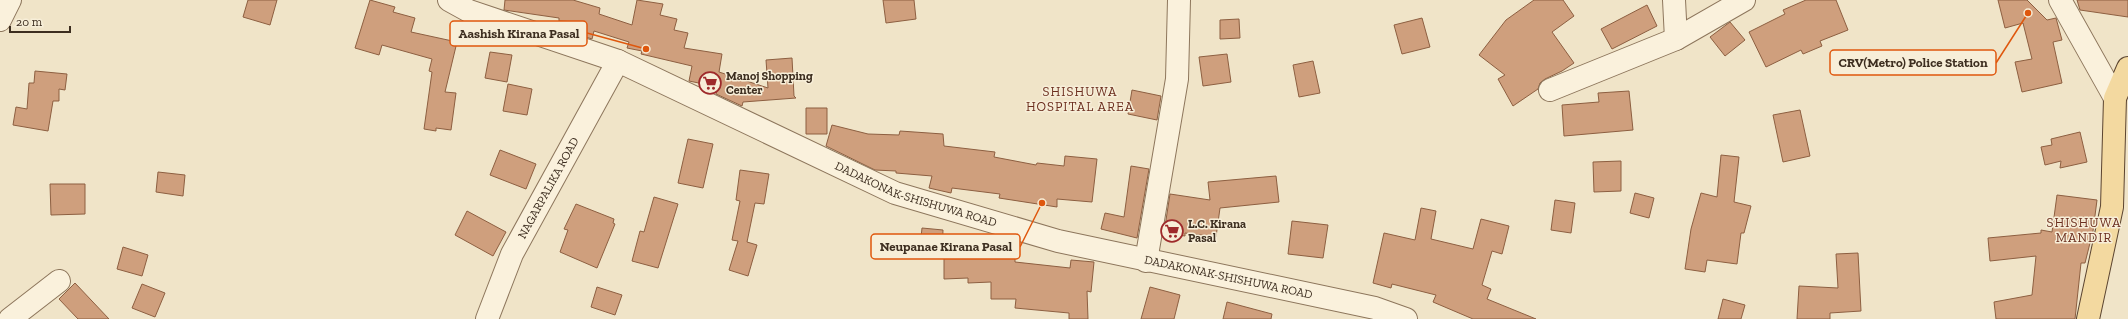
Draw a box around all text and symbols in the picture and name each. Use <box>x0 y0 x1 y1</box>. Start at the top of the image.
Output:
scale bar <box>10 8 70 34</box>
text: 20 m <box>16 15 43 29</box>
callout: Aashish Kirana Pasal <box>450 21 587 46</box>
text: Aashish Kirana Pasal <box>458 26 580 41</box>
callout: CRV(Metro) Police Station <box>1830 50 1996 75</box>
text: CRV(Metro) Police Station <box>1838 55 1988 70</box>
place label: Manoj Shopping Center <box>726 69 813 97</box>
supermarket icon: Manoj Shopping Center <box>697 70 723 96</box>
district label: SHISHUWA HOSPITAL AREA <box>1026 84 1134 114</box>
street label: NAGARPALIKA ROAD <box>515 135 582 241</box>
street label: DADAKONAK-SHISHUWA ROAD <box>833 158 999 230</box>
district label: SHISHUWA MANDIR <box>2047 215 2121 245</box>
place label: L.C. Kirana Pasal <box>1188 217 1246 245</box>
supermarket icon: L.C. Kirana Pasal <box>1159 218 1185 244</box>
callout: Neupanae Kirana Pasal <box>871 234 1020 259</box>
text: Neupanae Kirana Pasal <box>880 239 1013 254</box>
street label: DADAKONAK-SHISHUWA ROAD <box>1143 252 1314 302</box>

